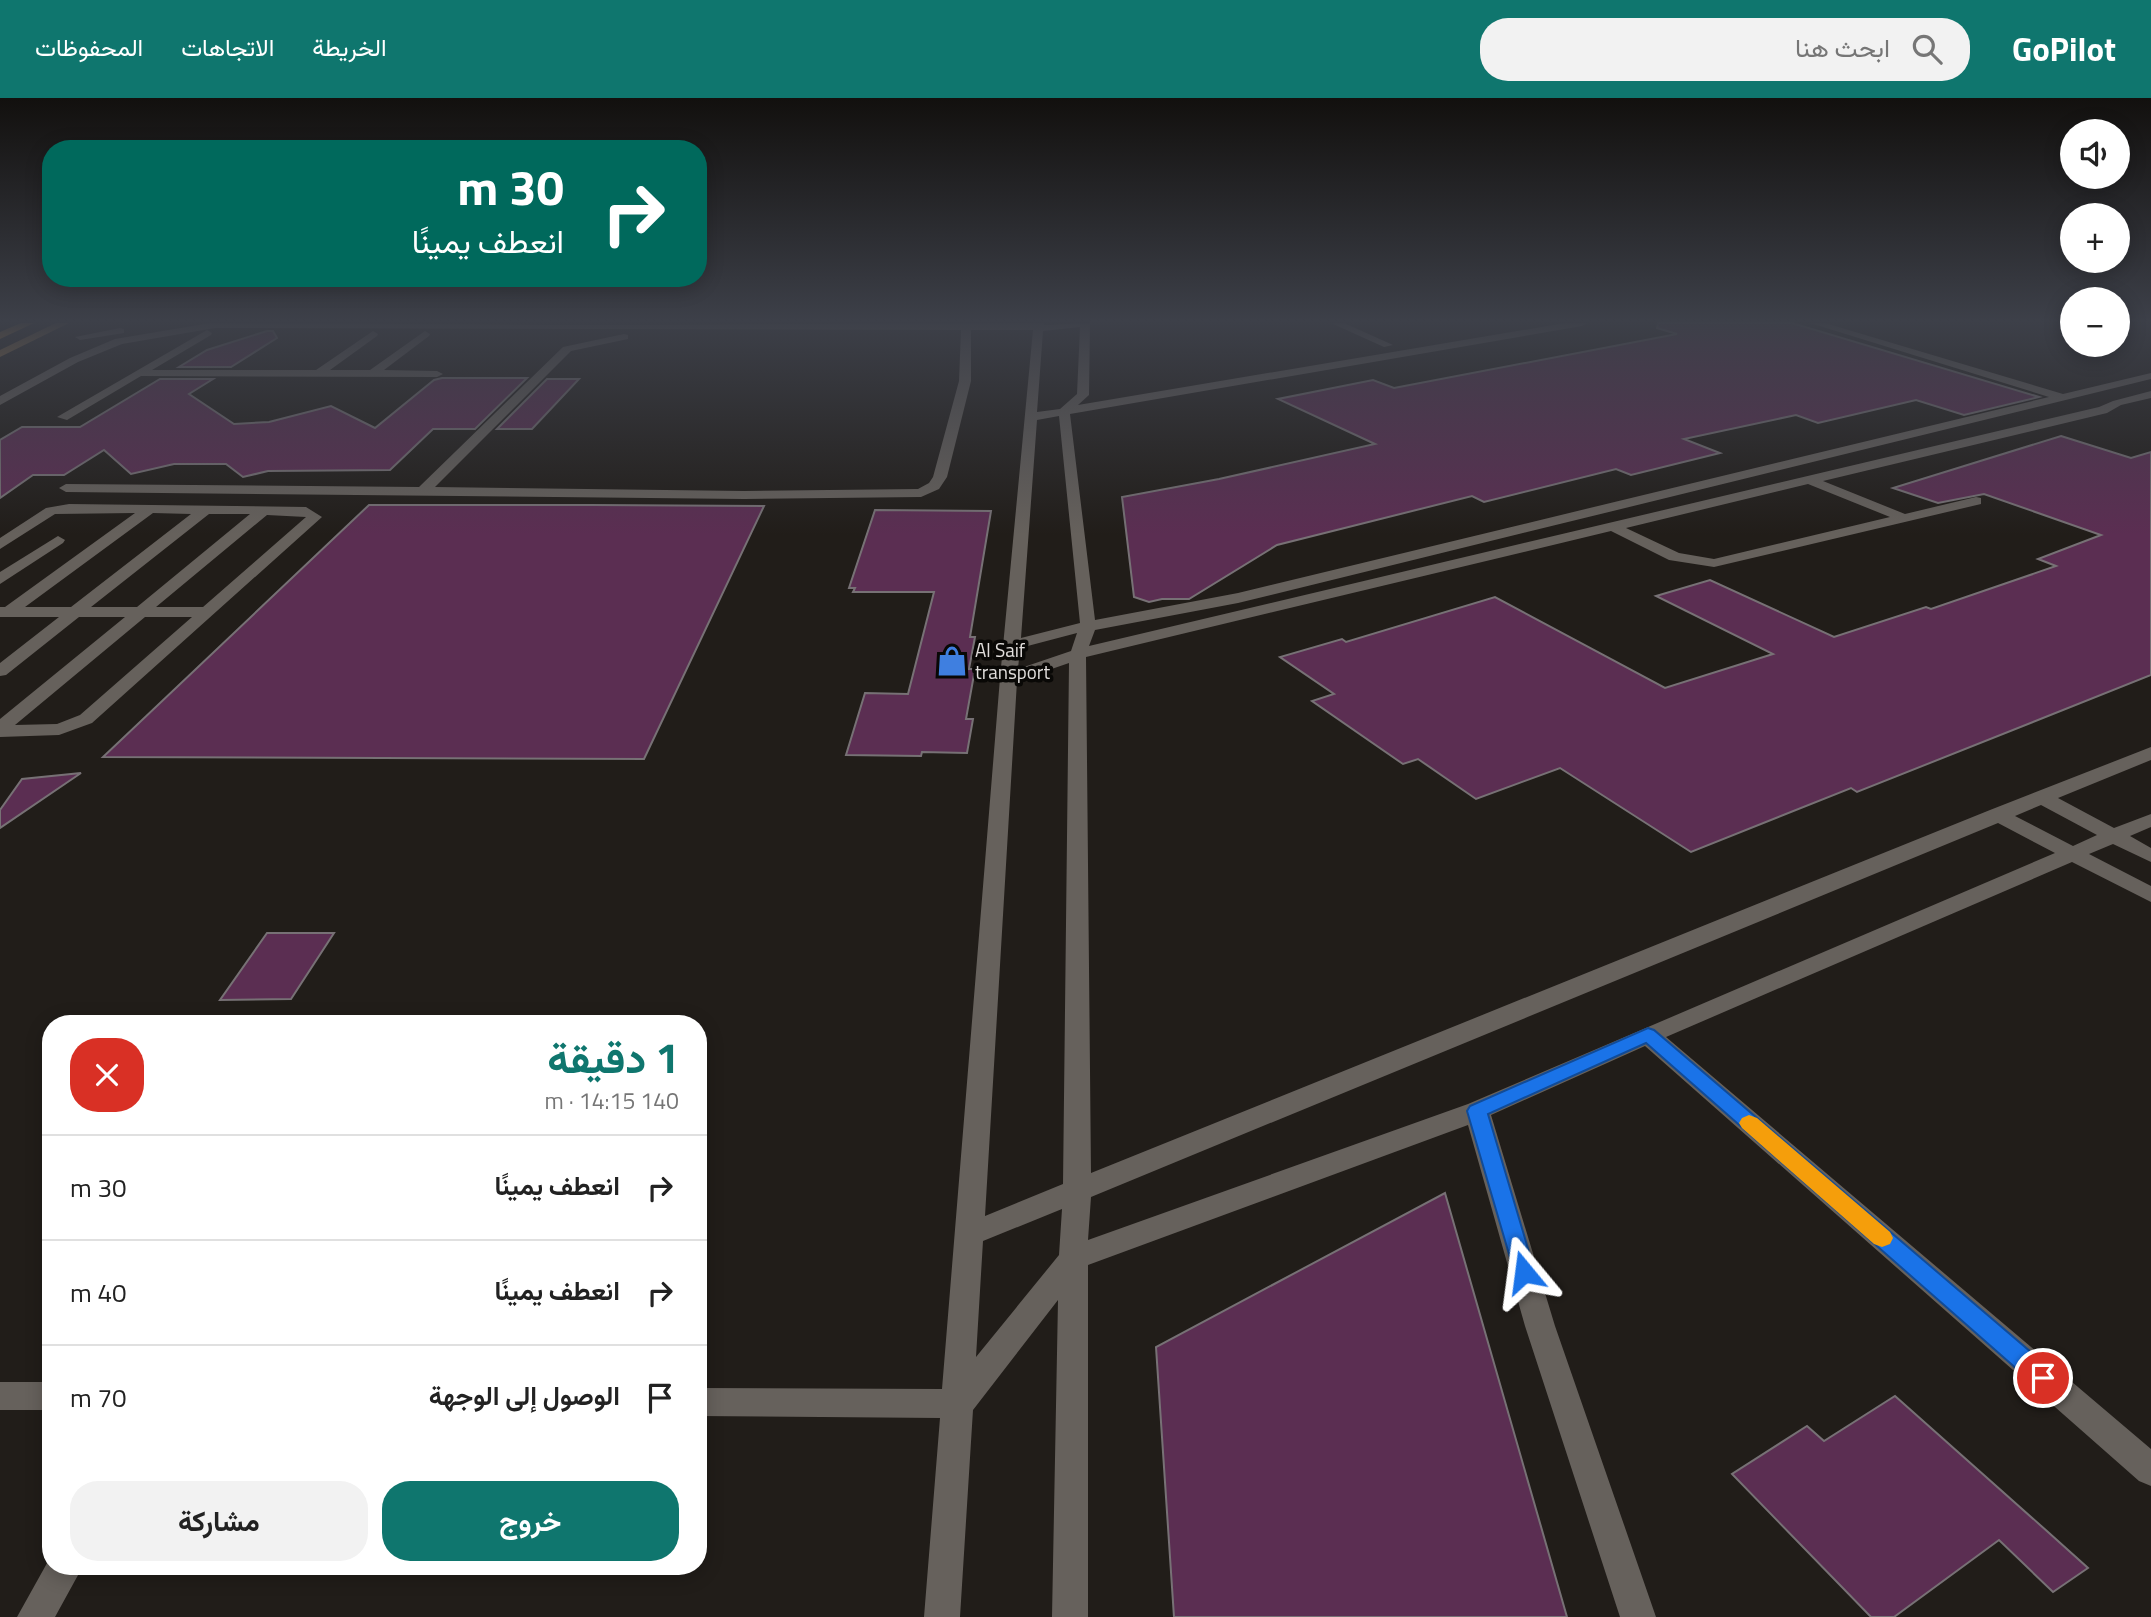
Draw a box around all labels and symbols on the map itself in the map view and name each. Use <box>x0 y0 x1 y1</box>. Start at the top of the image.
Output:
place label: Al Saif transport <box>975 635 1050 686</box>
shop icon: Al Saif transport <box>935 644 969 678</box>
position arrow <box>1487 1235 1561 1309</box>
pin <box>2013 1348 2073 1408</box>

